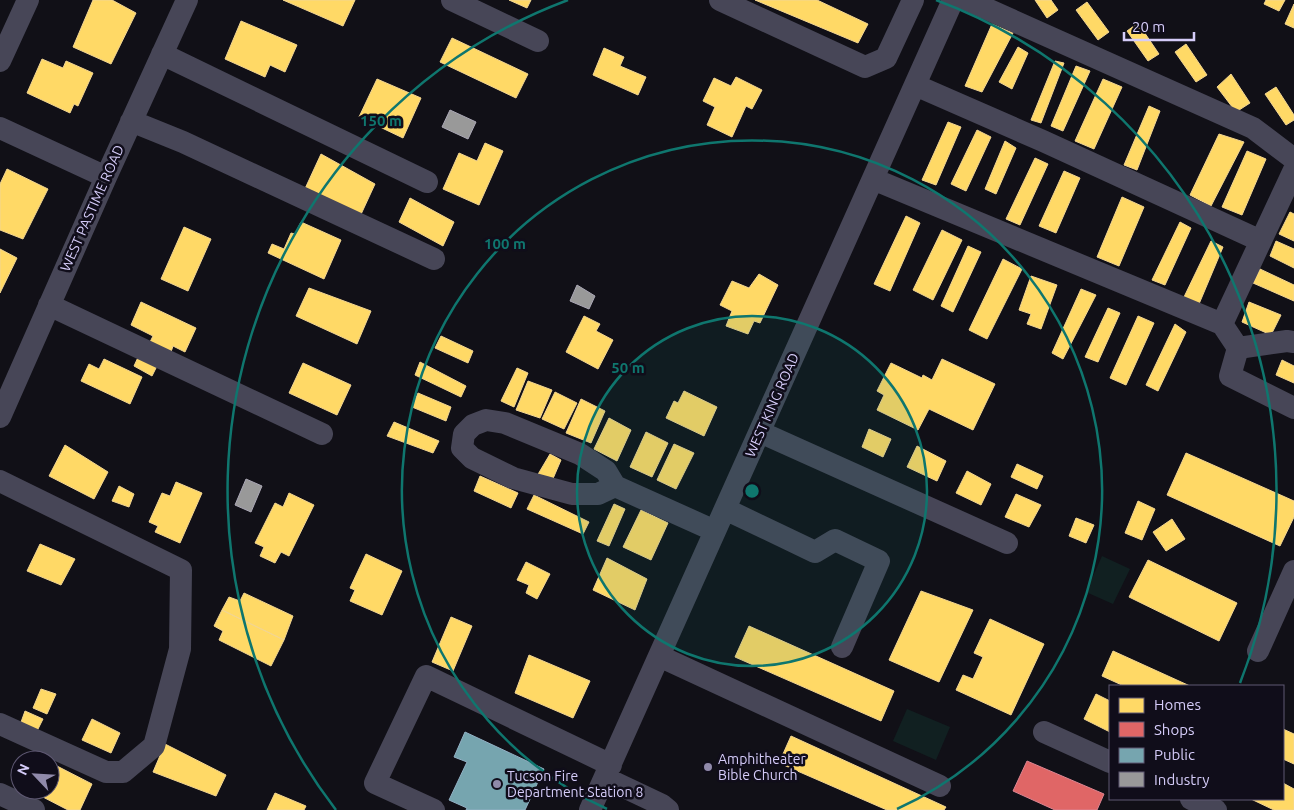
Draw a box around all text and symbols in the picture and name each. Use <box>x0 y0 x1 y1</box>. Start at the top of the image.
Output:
scale bar <box>1124 10 1194 42</box>
text: 20 m <box>1132 18 1165 35</box>
text: 150 m <box>360 112 402 129</box>
street label: WEST PASTIME ROAD <box>57 142 127 274</box>
text: 100 m <box>484 235 526 252</box>
street label: WEST KING ROAD <box>742 350 802 459</box>
text: 50 m <box>611 359 645 376</box>
centre of rings <box>743 482 761 500</box>
legend <box>1109 685 1284 800</box>
text: Homes <box>1154 696 1201 713</box>
text: Shops <box>1154 721 1195 738</box>
text: Public <box>1154 746 1195 763</box>
north arrow <box>10 750 60 800</box>
place label: Amphitheater Bible Church <box>718 751 806 783</box>
text: N <box>14 761 33 778</box>
marker: Amphitheater Bible Church <box>702 761 714 773</box>
place label: Tucson Fire Department Station 8 <box>507 768 644 800</box>
text: Industry <box>1154 771 1209 788</box>
marker: Tucson Fire Department Station 8 <box>491 778 503 790</box>

